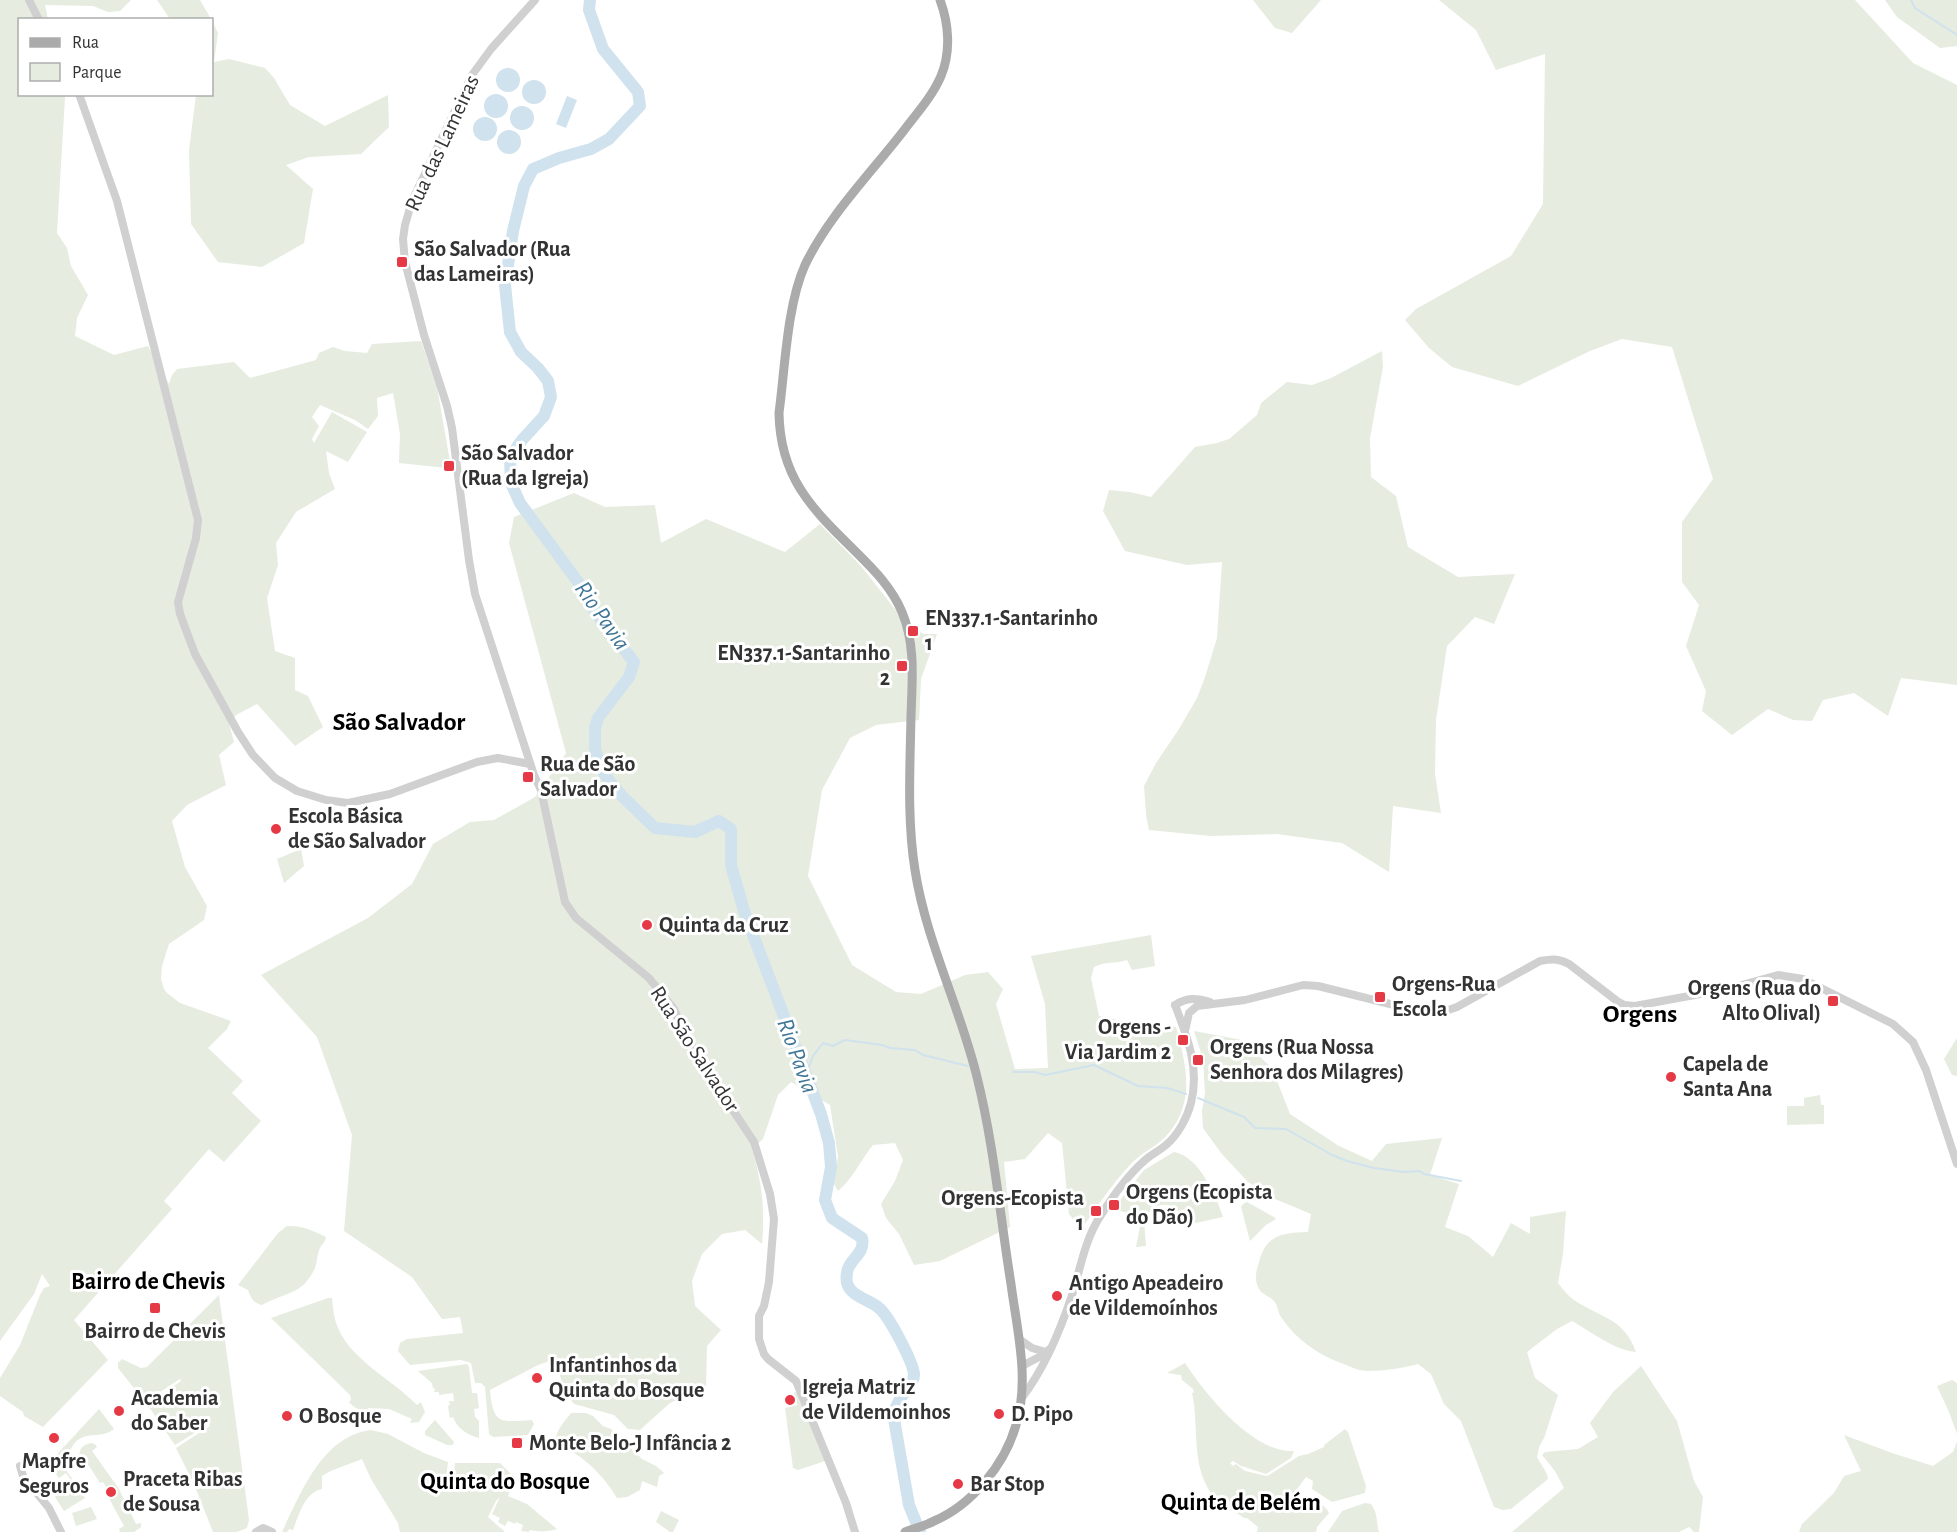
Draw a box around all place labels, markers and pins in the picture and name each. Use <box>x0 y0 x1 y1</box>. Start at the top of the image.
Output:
place label: São Salvador (Rua das Lameiras) <box>414 238 571 285</box>
marker: São Salvador (Rua das Lameiras) <box>395 255 409 269</box>
place label: São Salvador (Rua da Igreja) <box>461 442 590 490</box>
marker: São Salvador (Rua da Igreja) <box>442 459 456 473</box>
place label: EN337.1-Santarinho 1 <box>925 607 1098 654</box>
marker: EN337.1-Santarinho 1 <box>906 624 920 638</box>
place label: EN337.1-Santarinho 2 <box>717 642 890 689</box>
marker: EN337.1-Santarinho 2 <box>895 659 909 673</box>
place label: Rua de São Salvador <box>540 753 635 800</box>
marker: Rua de São Salvador <box>521 770 535 784</box>
place label: Escola Básica de São Salvador <box>288 805 426 852</box>
marker: Escola Básica de São Salvador <box>269 822 283 836</box>
place label: Quinta da Cruz <box>659 914 789 937</box>
marker: Quinta da Cruz <box>640 918 654 932</box>
place label: Orgens-Rua Escola <box>1392 973 1496 1020</box>
place label: Orgens (Rua do Alto Olival) <box>1688 977 1821 1024</box>
marker: Orgens-Rua Escola <box>1373 990 1387 1004</box>
marker: Orgens (Rua do Alto Olival) <box>1826 994 1840 1008</box>
place label: Orgens - Via Jardim 2 <box>1065 1016 1171 1063</box>
marker: Orgens - Via Jardim 2 <box>1176 1033 1190 1047</box>
place label: Orgens (Rua Nossa Senhora dos Milagres) <box>1210 1036 1404 1083</box>
marker: Orgens (Rua Nossa Senhora dos Milagres) <box>1191 1053 1205 1067</box>
place label: Capela de Santa Ana <box>1683 1053 1773 1100</box>
marker: Capela de Santa Ana <box>1664 1070 1678 1084</box>
place label: Orgens (Ecopista do Dão) <box>1126 1181 1273 1228</box>
place label: Orgens-Ecopista 1 <box>941 1187 1084 1234</box>
marker: Orgens (Ecopista do Dão) <box>1107 1198 1121 1212</box>
marker: Orgens-Ecopista 1 <box>1089 1204 1103 1218</box>
place label: Antigo Apeadeiro de Vildemoínhos <box>1069 1272 1223 1319</box>
marker: Antigo Apeadeiro de Vildemoínhos <box>1050 1289 1064 1303</box>
marker: Bairro de Chevis <box>148 1301 162 1315</box>
place label: Bairro de Chevis <box>84 1320 226 1342</box>
place label: Infantinhos da Quinta do Bosque <box>549 1354 704 1402</box>
marker: Infantinhos da Quinta do Bosque <box>530 1371 544 1385</box>
place label: Igreja Matriz de Vildemoinhos <box>802 1376 951 1423</box>
place label: Academia do Saber <box>131 1387 219 1434</box>
marker: Igreja Matriz de Vildemoinhos <box>783 1393 797 1407</box>
place label: D. Pipo <box>1011 1403 1073 1425</box>
marker: Academia do Saber <box>112 1404 126 1418</box>
place label: O Bosque <box>299 1405 382 1427</box>
marker: D. Pipo <box>992 1407 1006 1421</box>
marker: O Bosque <box>280 1409 294 1423</box>
marker: Mapfre Seguros <box>47 1431 61 1445</box>
place label: Monte Belo-J Infância 2 <box>529 1432 731 1454</box>
marker: Monte Belo-J Infância 2 <box>510 1436 524 1450</box>
place label: Mapfre Seguros <box>19 1450 89 1497</box>
place label: Praceta Ribas de Sousa <box>123 1468 242 1515</box>
place label: Bar Stop <box>970 1473 1045 1495</box>
marker: Bar Stop <box>951 1477 965 1491</box>
marker: Praceta Ribas de Sousa <box>104 1485 118 1499</box>

